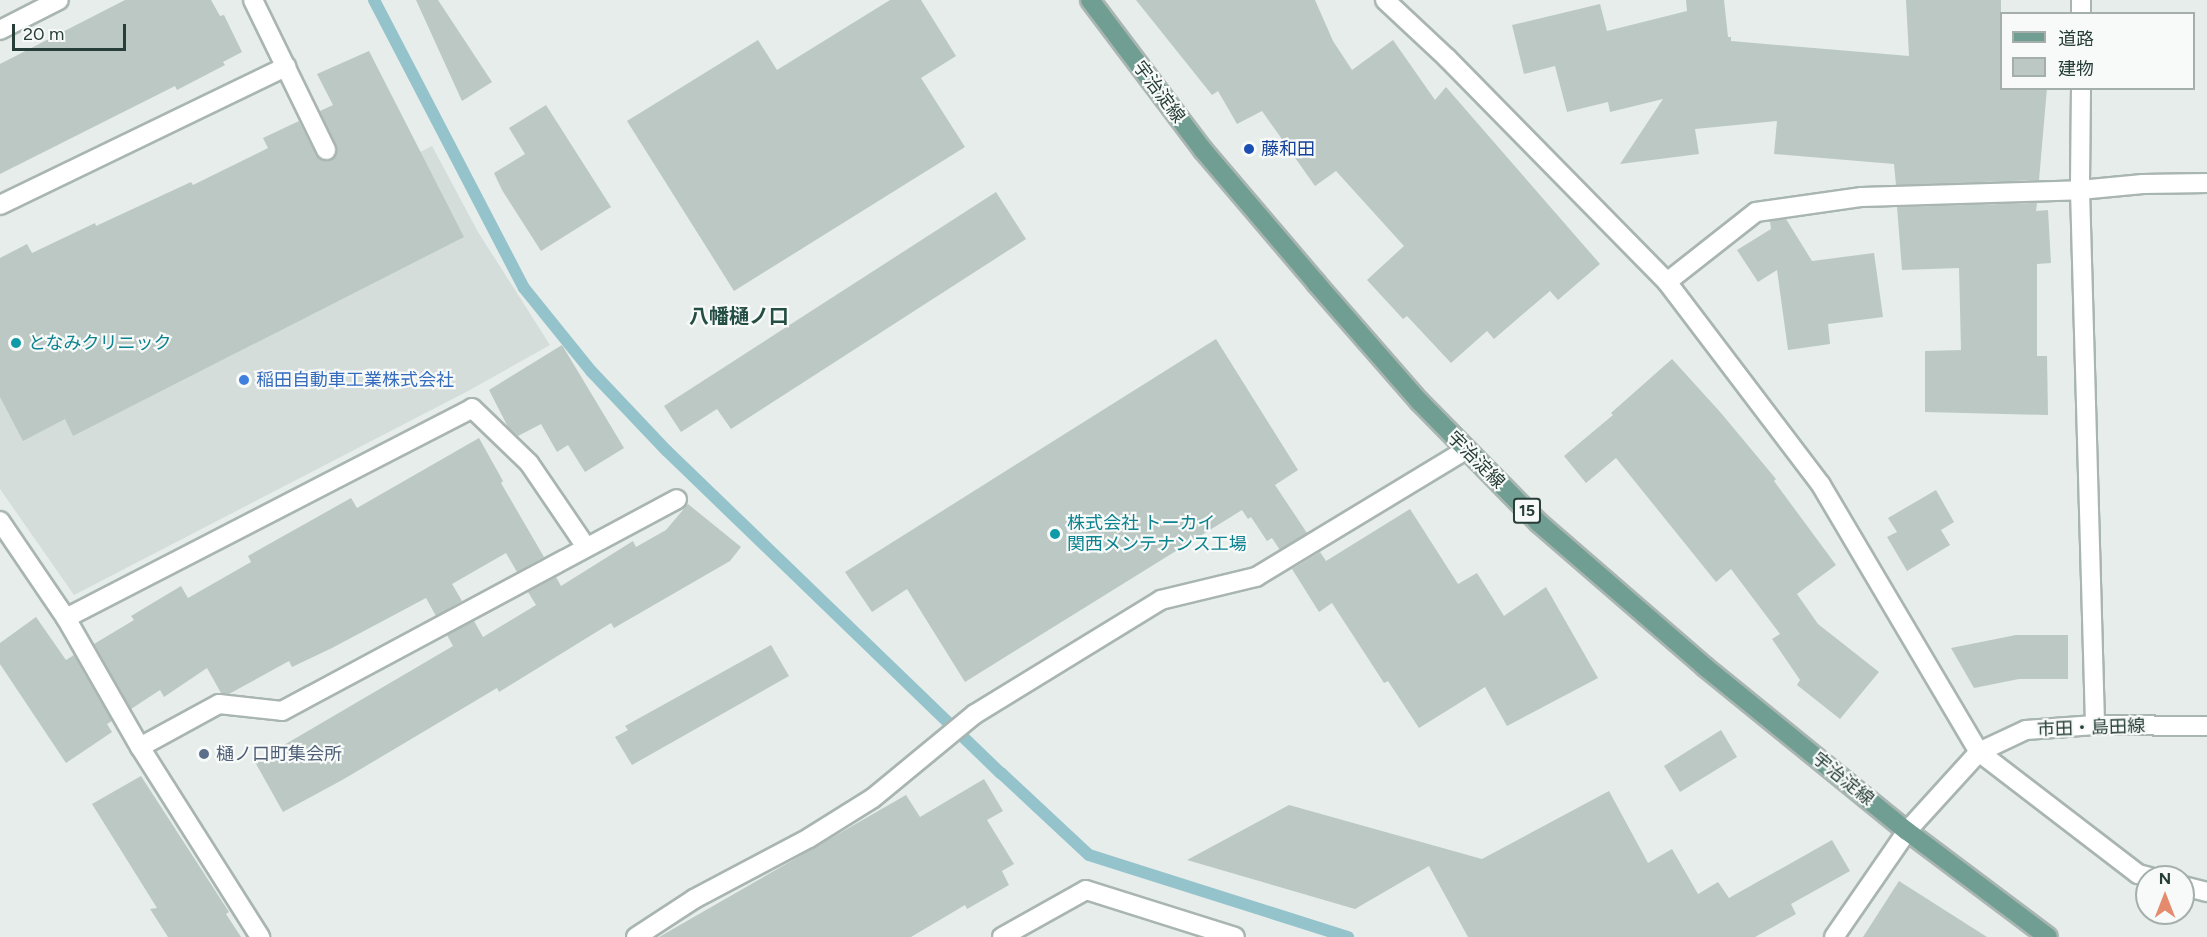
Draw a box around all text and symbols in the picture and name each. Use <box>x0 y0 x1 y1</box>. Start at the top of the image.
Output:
scale bar <box>15 12 129 50</box>
legend <box>2000 12 2195 90</box>
text: 20 m <box>23 23 64 45</box>
text: 道路 <box>2058 28 2094 50</box>
street label: 宇治淀線 <box>1129 57 1189 127</box>
text: 建物 <box>2058 58 2094 80</box>
place label: 藤和田 <box>1261 138 1315 160</box>
marker: 藤和田 <box>1242 142 1256 156</box>
district label: 八幡樋ノ口 <box>689 304 789 328</box>
place label: となみクリニック <box>28 332 172 354</box>
marker: となみクリニック <box>9 336 23 350</box>
place label: 稲田自動車工業株式会社 <box>256 369 454 391</box>
marker: 稲田自動車工業株式会社 <box>237 373 251 387</box>
street label: 宇治淀線 <box>1443 427 1509 493</box>
road number: 15 <box>1512 498 1542 524</box>
place label: 株式会社 トーカイ 関西メンテナンス工場 <box>1067 513 1247 556</box>
marker: 株式会社 トーカイ 関西メンテナンス工場 <box>1048 527 1062 541</box>
street label: 市田・島田線 <box>2037 715 2145 741</box>
place label: 樋ノ口町集会所 <box>216 743 342 765</box>
marker: 樋ノ口町集会所 <box>197 747 211 761</box>
street label: 宇治淀線 <box>1808 748 1878 810</box>
north arrow <box>2135 865 2195 925</box>
text: N <box>2159 869 2171 888</box>

